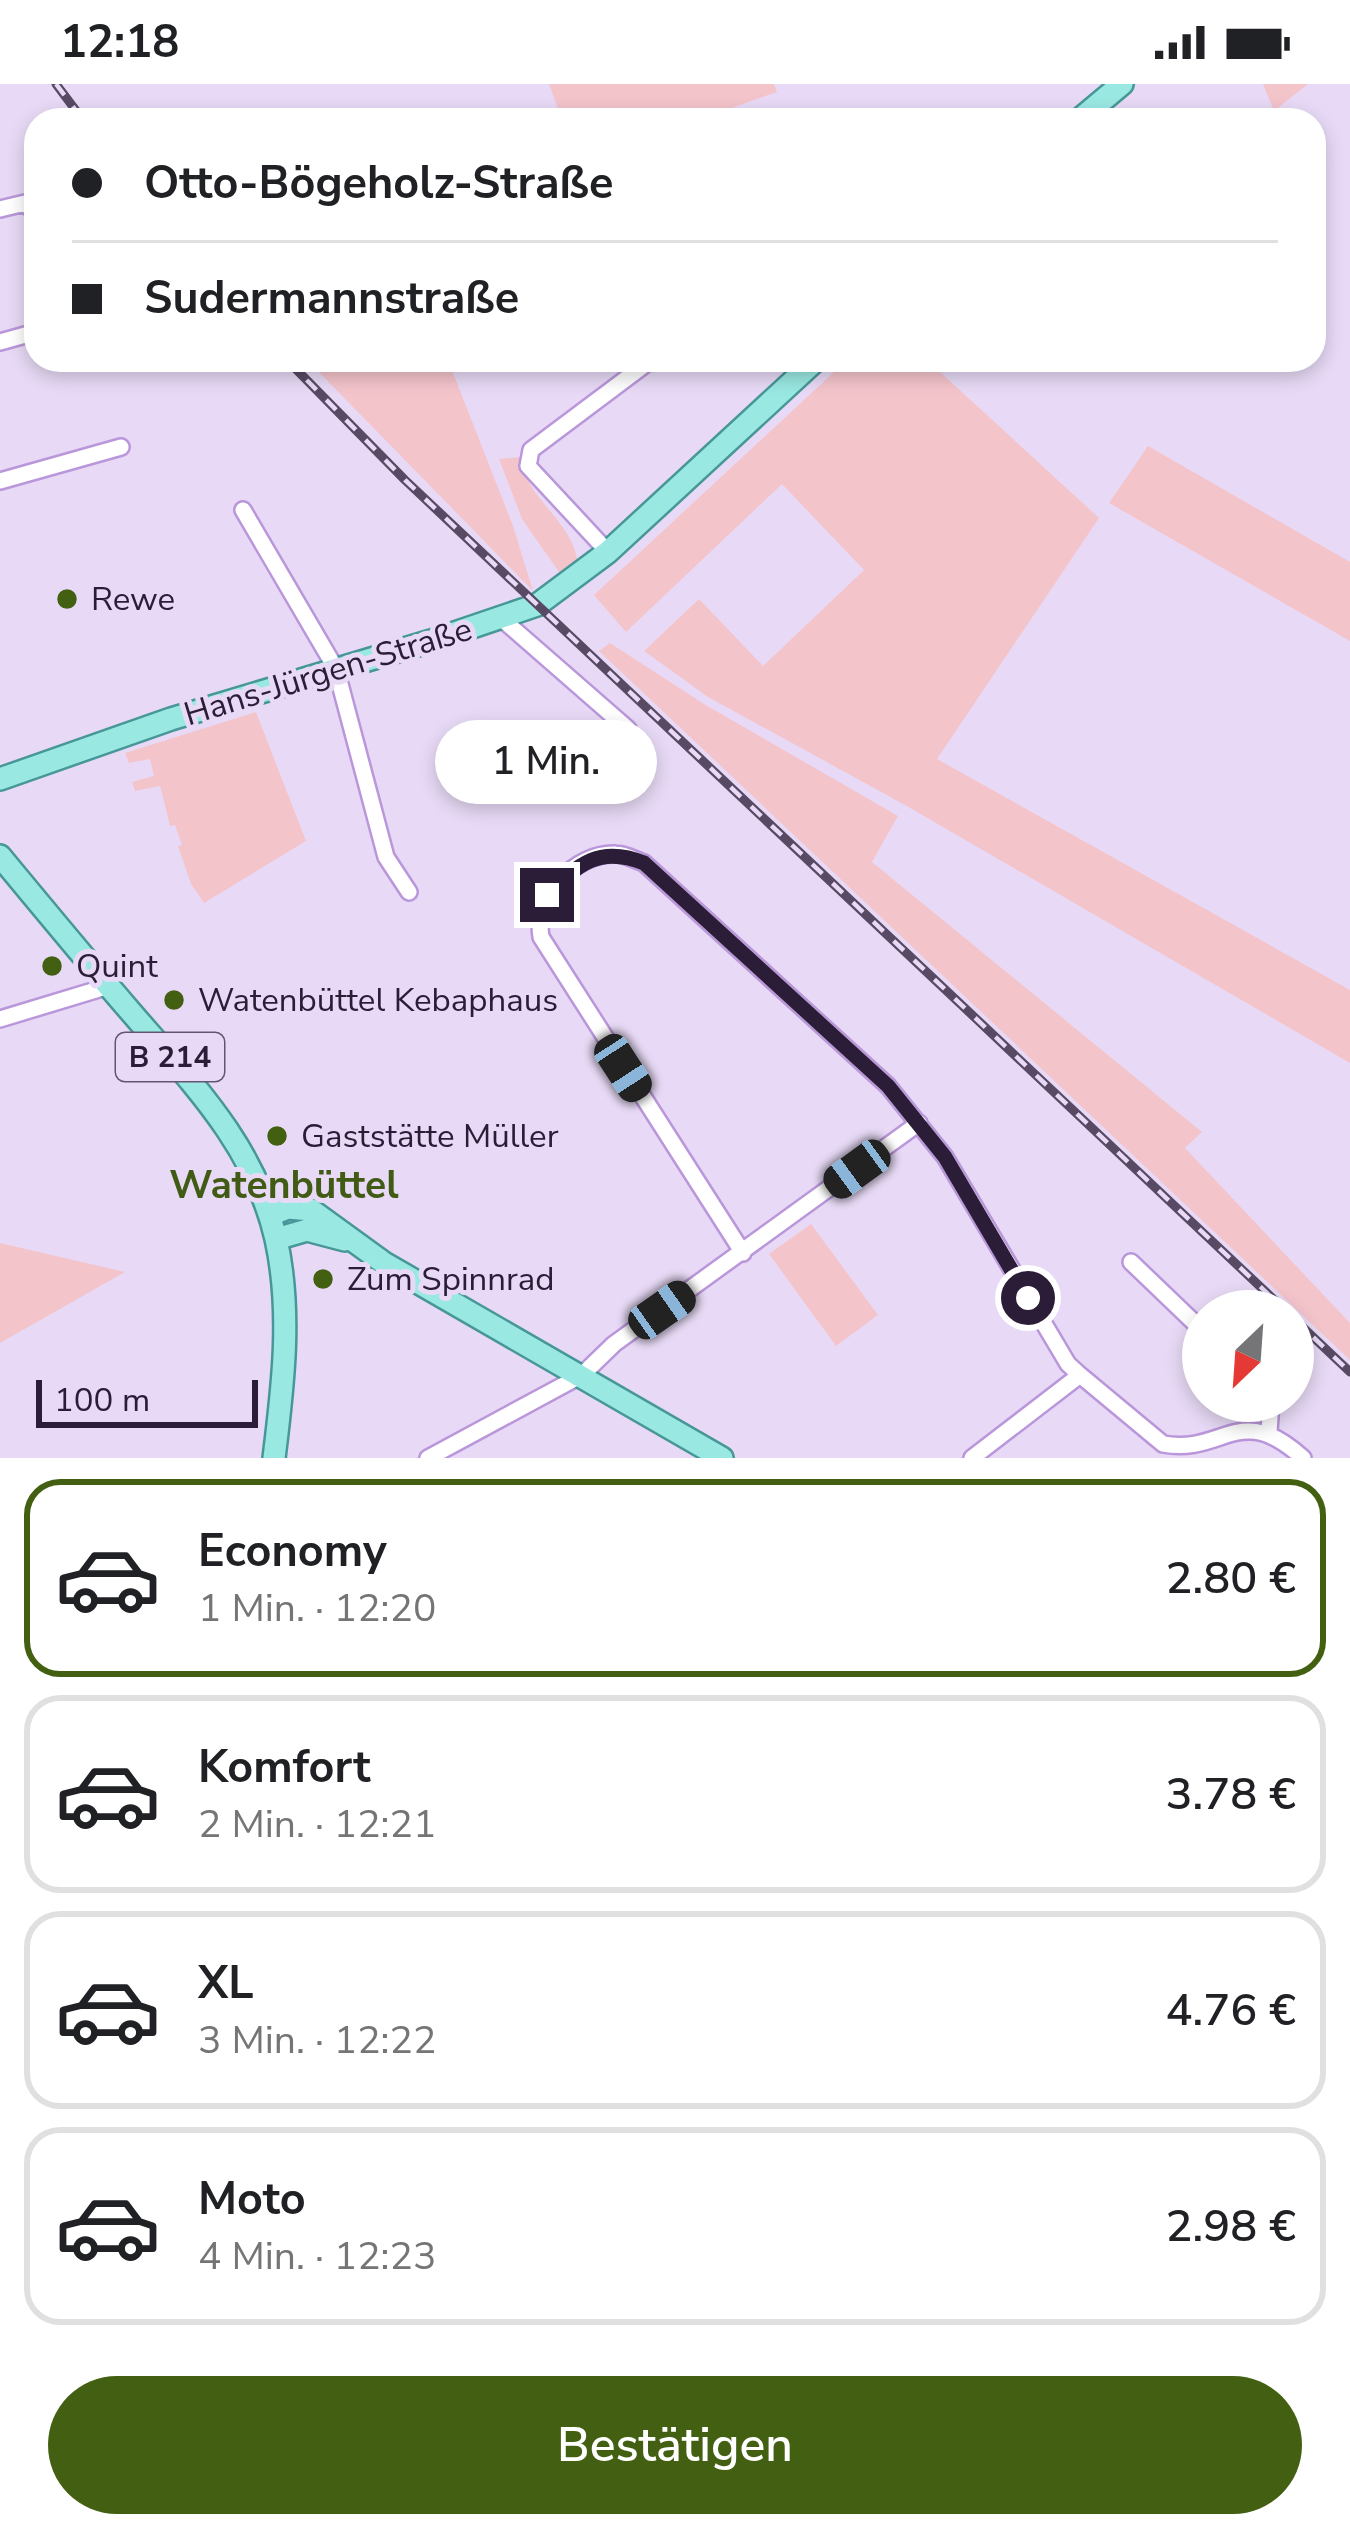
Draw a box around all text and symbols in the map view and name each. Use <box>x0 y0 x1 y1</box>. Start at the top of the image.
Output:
text: 12:18 <box>60 12 179 73</box>
text: Otto-Bögeholz-Straße <box>144 153 613 214</box>
text: Sudermannstraße <box>144 268 519 329</box>
place label: Rewe <box>91 577 175 622</box>
marker: Rewe <box>54 586 80 612</box>
street label: Hans-Jürgen-Straße <box>178 607 478 737</box>
callout: 1 Min. <box>436 721 658 805</box>
text: 1 Min. <box>492 735 600 788</box>
route end <box>520 868 574 922</box>
place label: Quint <box>76 944 158 989</box>
marker: Quint <box>39 953 65 979</box>
place label: Watenbüttel Kebaphaus <box>198 978 558 1023</box>
marker: Watenbüttel Kebaphaus <box>161 987 187 1013</box>
car <box>588 1028 658 1108</box>
road number: B 214 <box>116 1033 224 1081</box>
place label: Gaststätte Müller <box>301 1114 559 1159</box>
marker: Gaststätte Müller <box>264 1123 290 1149</box>
car <box>817 1133 897 1205</box>
district label: Watenbüttel <box>169 1159 399 1212</box>
place label: Zum Spinnrad <box>347 1257 554 1302</box>
marker: Zum Spinnrad <box>310 1266 336 1292</box>
route start <box>1001 1271 1055 1325</box>
car <box>622 1275 702 1345</box>
north arrow <box>1182 1290 1314 1422</box>
map controls <box>1182 1290 1314 1422</box>
scale bar <box>36 1374 258 1427</box>
text: 100 m <box>54 1378 150 1423</box>
text: Economy <box>198 1521 387 1582</box>
icon: car <box>54 1524 162 1632</box>
text: 2.80 € <box>1165 1548 1296 1609</box>
text: 1 Min. · 12:20 <box>198 1582 436 1635</box>
text: Komfort <box>198 1737 371 1798</box>
icon: car <box>54 1740 162 1848</box>
text: 3.78 € <box>1165 1764 1296 1825</box>
text: 2 Min. · 12:21 <box>198 1798 436 1851</box>
text: XL <box>198 1953 254 2014</box>
icon: car <box>54 1956 162 2064</box>
text: 4.76 € <box>1165 1980 1296 2041</box>
text: 3 Min. · 12:22 <box>198 2014 436 2067</box>
text: Moto <box>198 2169 306 2230</box>
icon: car <box>54 2172 162 2280</box>
text: 2.98 € <box>1165 2196 1296 2257</box>
text: 4 Min. · 12:23 <box>198 2230 436 2283</box>
button: Bestätigen <box>48 2376 1302 2514</box>

